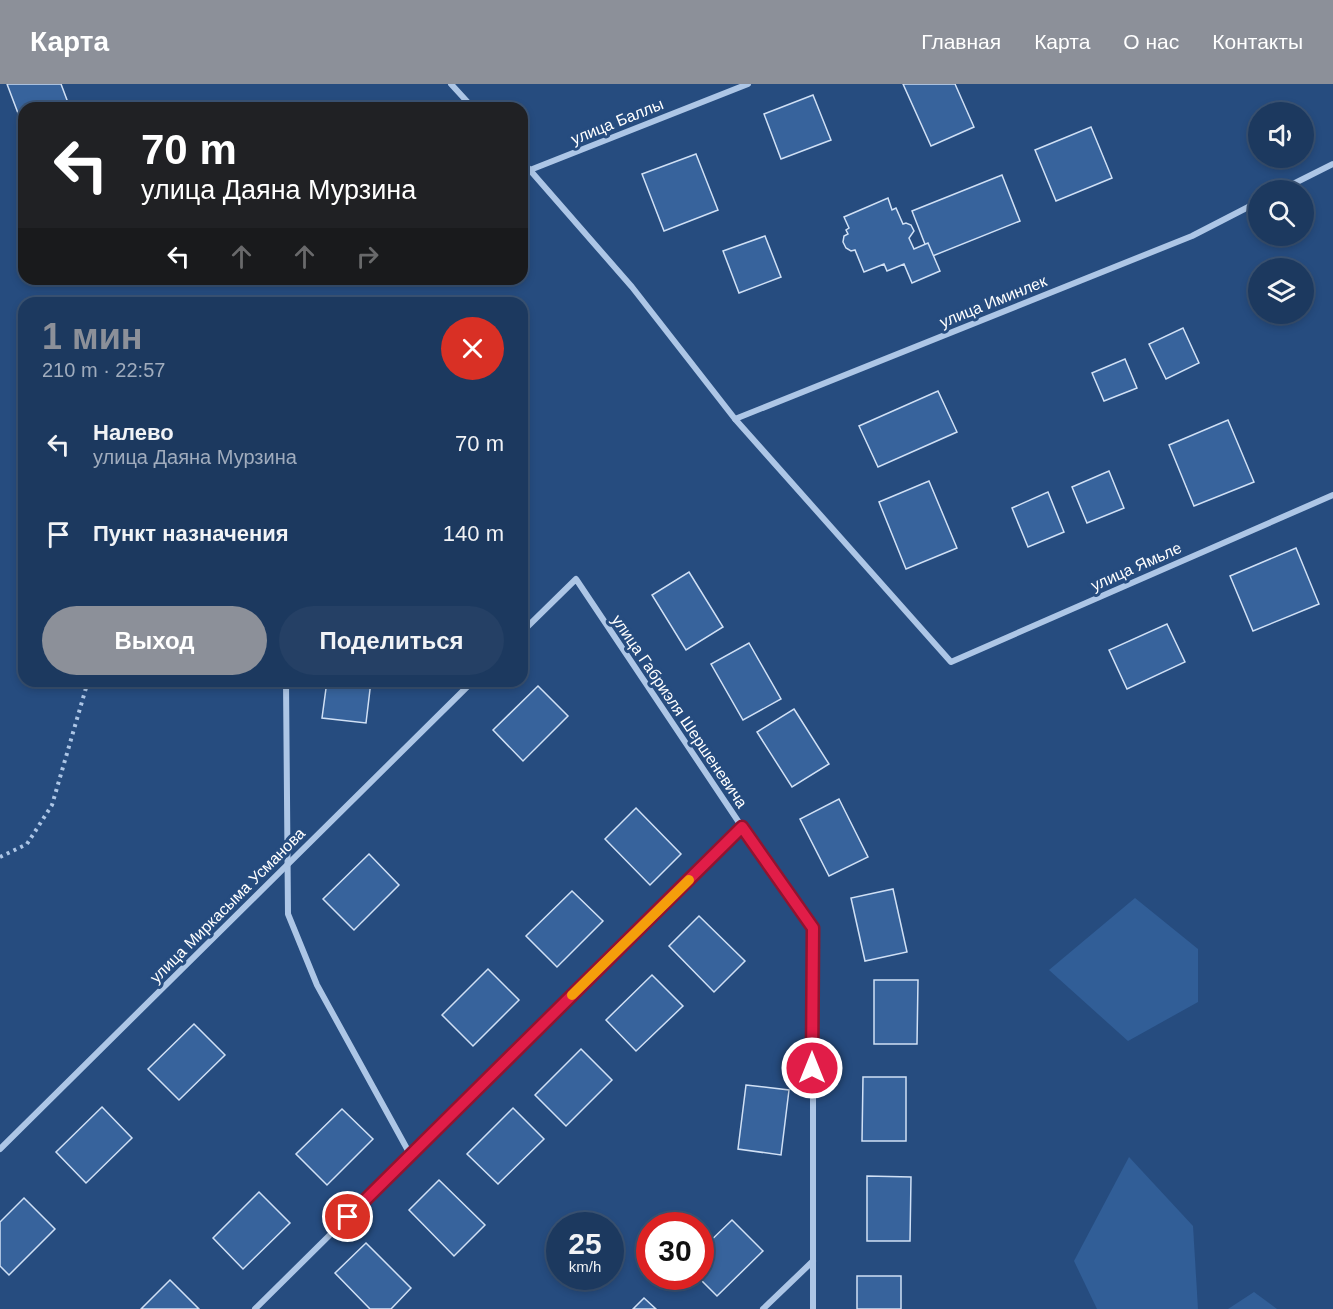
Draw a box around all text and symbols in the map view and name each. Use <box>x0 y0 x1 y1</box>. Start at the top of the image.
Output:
text: Карта <box>30 26 109 57</box>
text: Главная <box>921 30 1001 53</box>
text: Карта <box>1034 30 1090 53</box>
text: О нас <box>1123 30 1179 53</box>
text: Контакты <box>1212 30 1303 53</box>
street label: улица Баллы <box>569 95 666 148</box>
map controls <box>1248 102 1314 324</box>
button: sound <box>1248 102 1314 168</box>
icon: left <box>42 126 120 204</box>
text: 70 m <box>141 126 237 173</box>
text: улица Даяна Мурзина <box>141 175 416 205</box>
button: search <box>1248 180 1314 246</box>
icon: left <box>162 240 195 273</box>
icon: ahead <box>225 240 258 273</box>
icon: ahead <box>288 240 321 273</box>
icon: right <box>351 240 384 273</box>
button: layers <box>1248 258 1314 324</box>
street label: улица Иминлек <box>937 272 1050 331</box>
text: 1 мин <box>42 316 143 357</box>
button: close <box>441 317 504 380</box>
text: 210 m · 22:57 <box>42 359 165 381</box>
text: Налево <box>93 420 174 445</box>
icon: left <box>42 428 75 461</box>
text: 70 m <box>455 431 504 456</box>
text: улица Даяна Мурзина <box>93 446 297 468</box>
icon: arrive <box>42 518 75 551</box>
text: Пункт назначения <box>93 521 289 546</box>
text: 140 m <box>443 521 504 546</box>
street label: улица Ямьле <box>1088 539 1184 594</box>
button: Выход <box>42 606 267 675</box>
button: Поделиться <box>279 606 504 675</box>
street label: улица Габриэля Шершеневича <box>609 612 751 811</box>
street label: улица Миркасыма Усманова <box>147 824 308 986</box>
position arrow <box>780 1036 844 1100</box>
pin <box>322 1191 373 1242</box>
icon: arrive <box>331 1200 364 1233</box>
speed limit sign: 30 <box>636 1212 714 1290</box>
text: 25 <box>568 1227 602 1260</box>
text: km/h <box>569 1258 601 1275</box>

